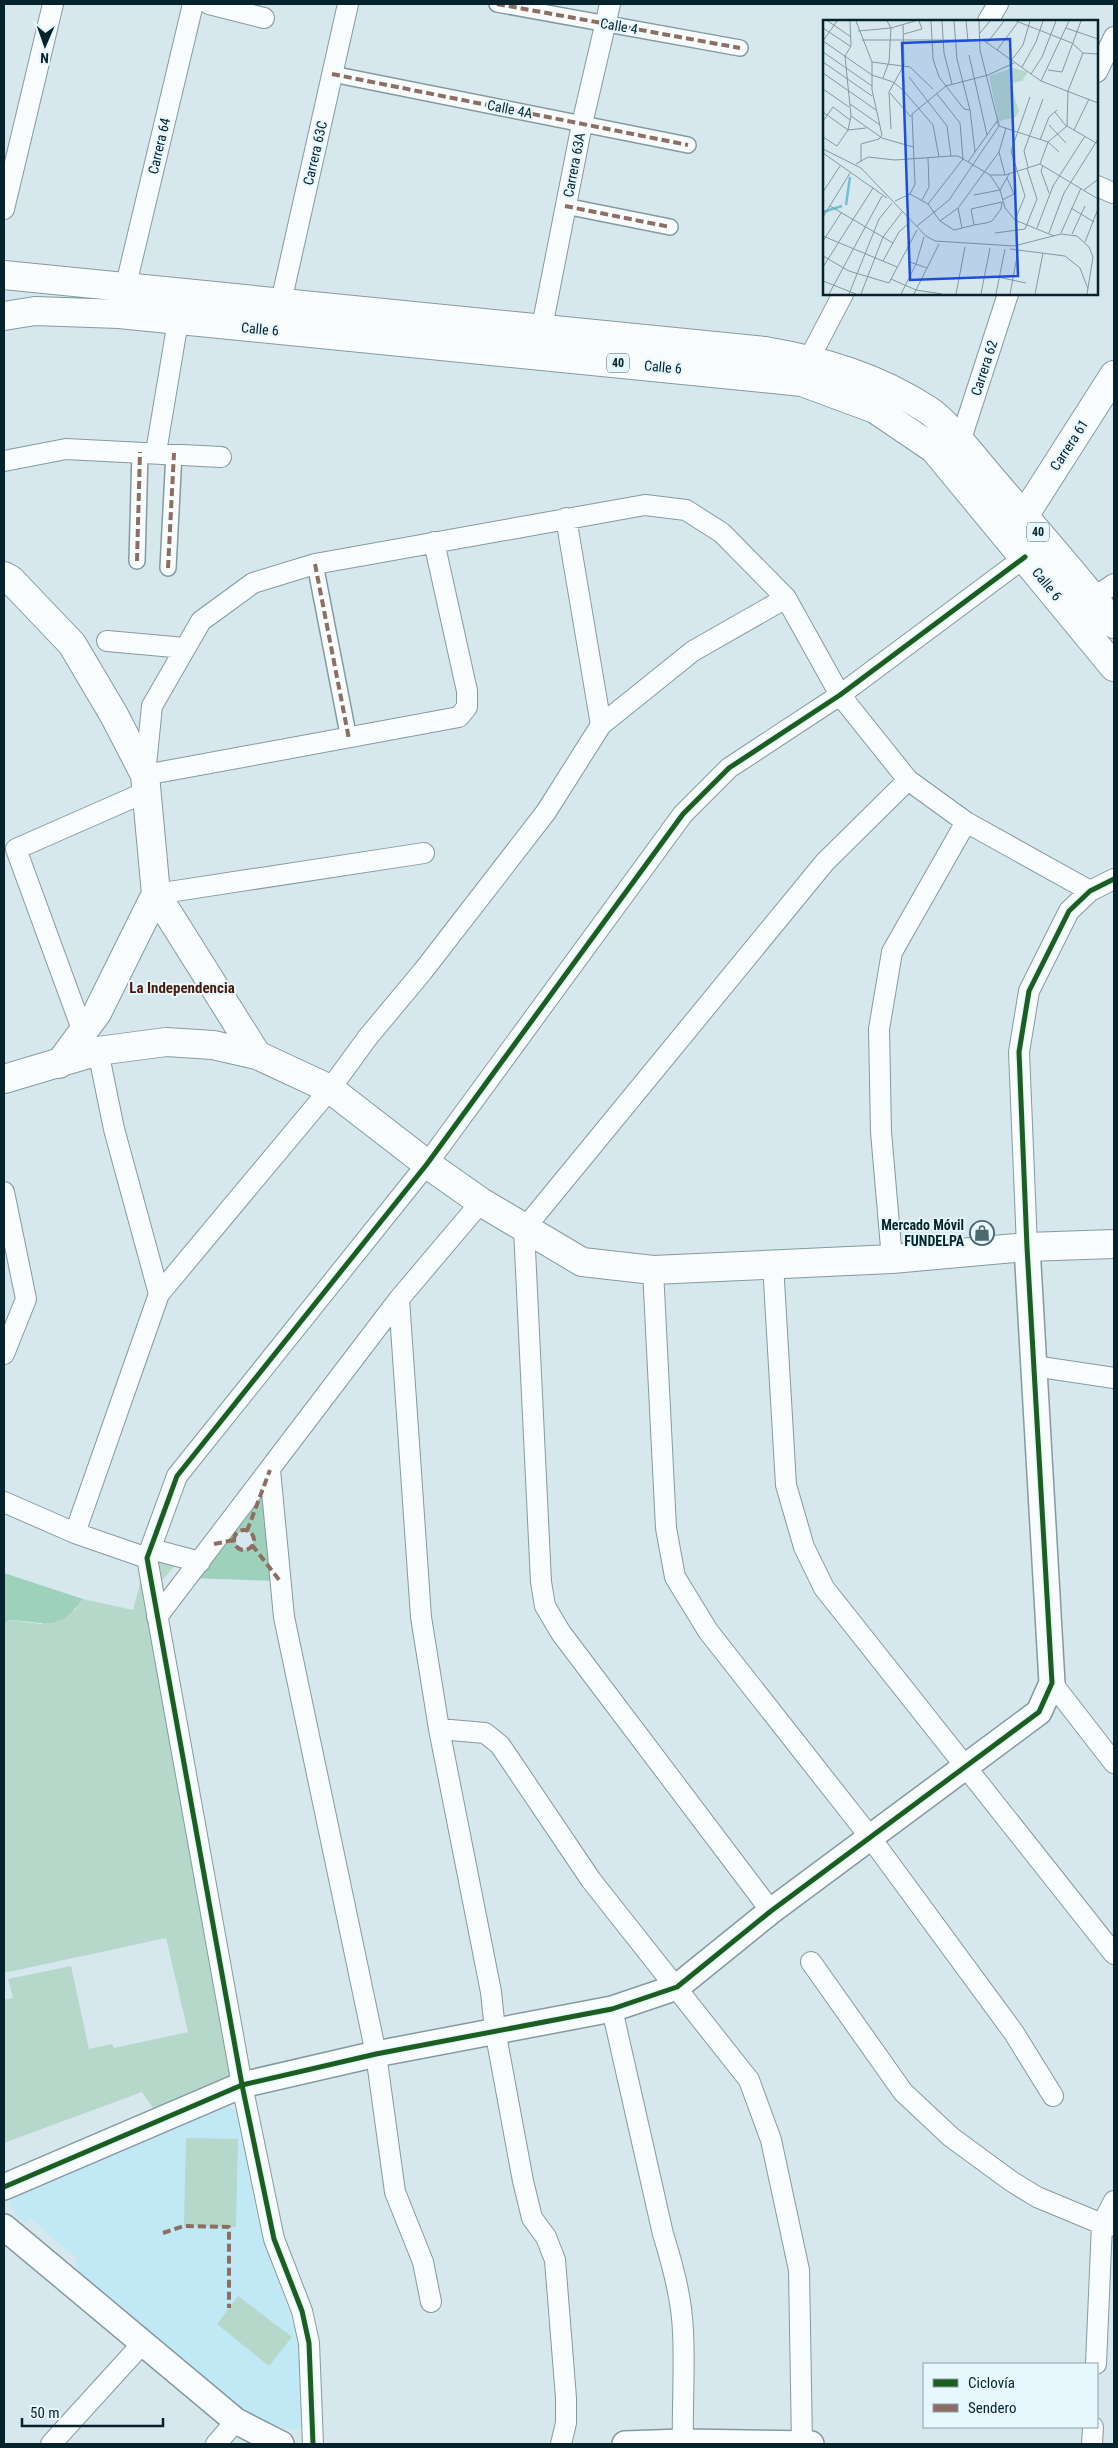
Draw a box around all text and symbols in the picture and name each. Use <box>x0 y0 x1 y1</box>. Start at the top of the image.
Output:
street label: Calle 4 <box>599 15 639 37</box>
north arrow <box>20 20 70 70</box>
inset map <box>823 20 1098 295</box>
text: N <box>40 50 49 66</box>
street label: Calle 4A <box>486 97 534 121</box>
street label: Carrera 64 <box>145 116 173 176</box>
street label: Carrera 63C <box>300 119 330 187</box>
street label: Carrera 63A <box>560 131 588 199</box>
street label: Calle 6 <box>240 319 280 339</box>
street label: Carrera 62 <box>968 338 1000 398</box>
road number: 40 <box>607 353 629 372</box>
street label: Calle 6 <box>643 357 683 377</box>
street label: Carrera 61 <box>1047 417 1091 473</box>
road number: 40 <box>1027 522 1049 542</box>
street label: Calle 6 <box>1029 564 1065 604</box>
district label: La Independencia <box>129 979 235 997</box>
place label: Mercado Móvil FUNDELPA <box>881 1217 965 1249</box>
shop icon: Mercado Móvil FUNDELPA <box>969 1220 995 1246</box>
legend <box>923 2363 1098 2428</box>
text: Ciclovía <box>968 2374 1015 2392</box>
scale bar <box>22 2396 164 2428</box>
text: Sendero <box>968 2399 1017 2417</box>
text: 50 m <box>30 2404 60 2422</box>

